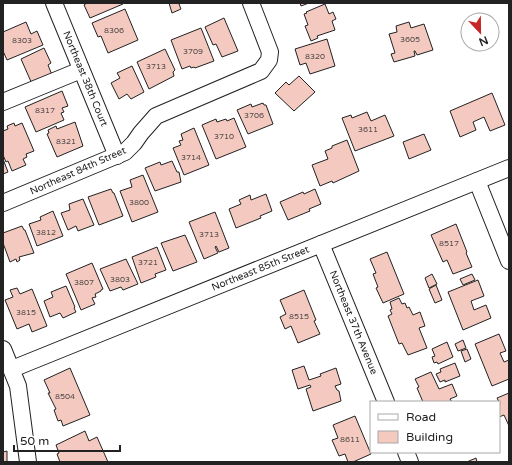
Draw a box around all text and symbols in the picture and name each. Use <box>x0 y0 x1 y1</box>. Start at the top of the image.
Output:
north arrow <box>460 12 500 52</box>
house number: 8306 <box>104 26 124 35</box>
street label: Northeast 38th Court <box>60 29 110 128</box>
text: N <box>477 33 490 48</box>
house number: 3605 <box>400 35 420 44</box>
house number: 8303 <box>12 36 32 45</box>
house number: 3709 <box>183 47 203 56</box>
house number: 8320 <box>305 52 325 61</box>
house number: 3713 <box>146 62 166 71</box>
house number: 8317 <box>35 106 55 115</box>
house number: 3706 <box>244 111 264 120</box>
house number: 3611 <box>358 125 378 134</box>
house number: 3710 <box>214 132 234 141</box>
house number: 8321 <box>56 137 76 146</box>
street label: Northeast 84th Street <box>28 144 128 198</box>
house number: 3714 <box>181 153 201 162</box>
house number: 3800 <box>129 198 149 207</box>
house number: 3812 <box>36 228 56 237</box>
house number: 3713 <box>199 230 219 239</box>
house number: 8517 <box>439 239 459 248</box>
street label: Northeast 85th Street <box>210 243 311 294</box>
house number: 3721 <box>138 258 158 267</box>
street label: Northeast 37th Avenue <box>327 269 380 377</box>
house number: 3803 <box>110 275 130 284</box>
house number: 3807 <box>74 278 94 287</box>
house number: 3815 <box>16 308 36 317</box>
house number: 8515 <box>289 312 309 321</box>
house number: 8504 <box>55 392 75 401</box>
legend <box>370 401 500 453</box>
text: Road <box>406 410 436 424</box>
scale bar <box>14 427 120 453</box>
text: Building <box>406 430 453 444</box>
text: 50 m <box>20 434 49 448</box>
house number: 8611 <box>340 435 360 444</box>

